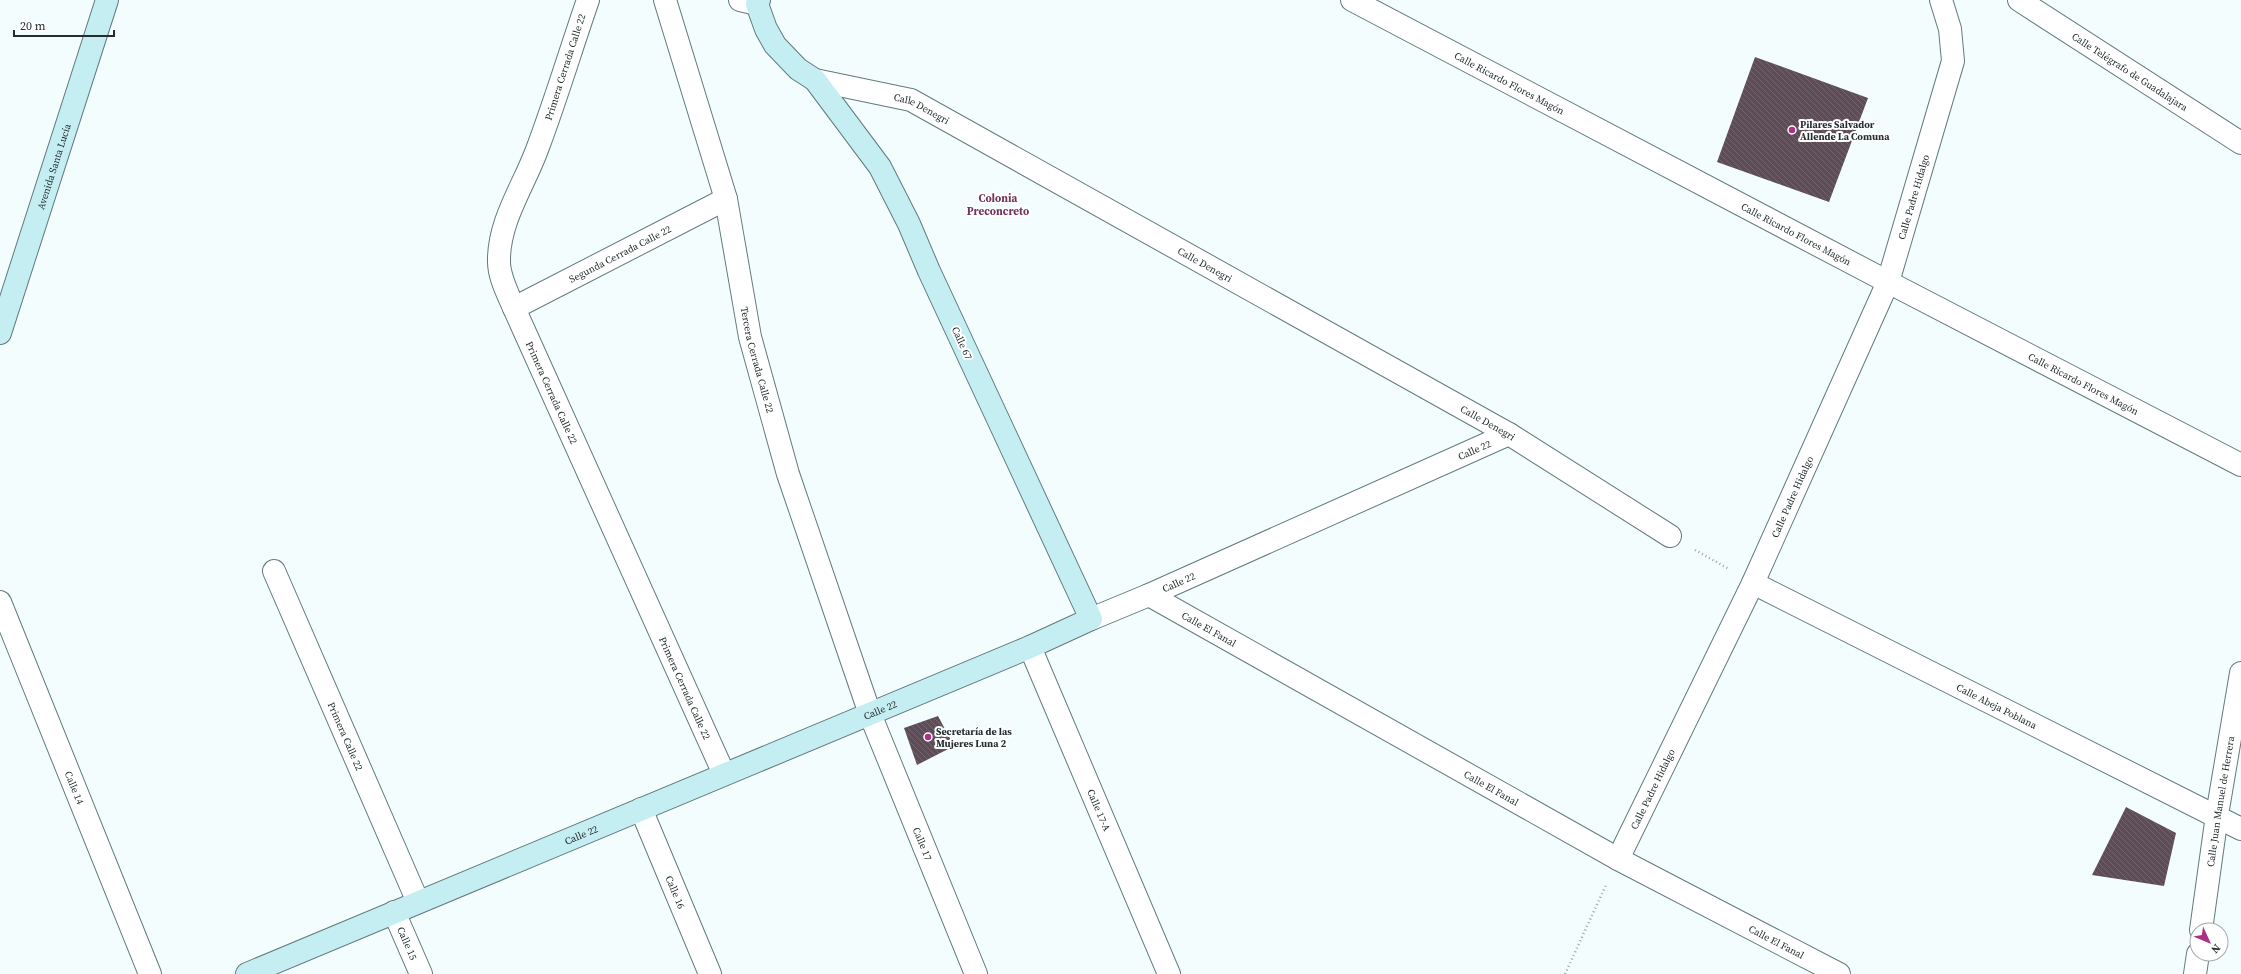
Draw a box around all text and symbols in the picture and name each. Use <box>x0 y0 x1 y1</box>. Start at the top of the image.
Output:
scale bar <box>14 12 114 38</box>
street label: Primera Cerrada Calle 22 <box>542 12 588 122</box>
text: 20 m <box>20 18 46 34</box>
street label: Calle Telégrafo de Guadalajara <box>2070 29 2191 114</box>
street label: Calle Ricardo Flores Magón <box>1452 49 1567 117</box>
street label: Calle Denegri <box>893 90 952 127</box>
place label: Pilares Salvador Allende La Comuna <box>1800 118 1890 143</box>
street label: Avenida Santa Lucía <box>34 121 74 211</box>
marker: Pilares Salvador Allende La Comuna <box>1787 125 1797 135</box>
street label: Calle Padre Hidalgo <box>1894 152 1932 241</box>
district label: Colonia Preconcreto <box>967 191 1029 219</box>
street label: Calle Ricardo Flores Magón <box>1739 199 1854 268</box>
street label: Segunda Cerrada Calle 22 <box>567 222 673 285</box>
street label: Calle Denegri <box>1176 244 1235 285</box>
street label: Tercera Cerrada Calle 22 <box>738 306 777 414</box>
street label: Calle 67 <box>949 324 975 362</box>
street label: Primera Cerrada Calle 22 <box>523 339 581 446</box>
street label: Calle Ricardo Flores Magón <box>2026 349 2141 417</box>
street label: Calle Denegri <box>1458 402 1518 443</box>
street label: Calle 22 <box>1456 437 1493 463</box>
street label: Calle Padre Hidalgo <box>1768 453 1816 539</box>
street label: Calle 22 <box>1160 569 1197 595</box>
street label: Calle El Fanal <box>1179 608 1239 649</box>
street label: Primera Cerrada Calle 22 <box>656 634 714 741</box>
street label: Calle Abeja Poblana <box>1954 680 2040 732</box>
street label: Calle 22 <box>861 697 899 722</box>
street label: Primera Calle 22 <box>325 700 366 772</box>
place label: Secretaría de las Mujeres Luna 2 <box>936 725 1012 750</box>
marker: Secretaría de las Mujeres Luna 2 <box>923 732 933 742</box>
street label: Calle Juan Manuel de Herrera <box>2203 734 2237 868</box>
street label: Calle Padre Hidalgo <box>1627 746 1678 831</box>
street label: Calle El Fanal <box>1462 767 1521 808</box>
street label: Calle 14 <box>62 769 87 806</box>
street label: Calle 17-A <box>1085 787 1114 833</box>
street label: Calle 22 <box>562 822 600 847</box>
street label: Calle 17 <box>910 825 935 862</box>
street label: Calle 16 <box>663 873 688 911</box>
street label: Calle El Fanal <box>1747 922 1807 961</box>
north arrow <box>2189 922 2229 962</box>
street label: Calle 15 <box>395 925 420 962</box>
text: N <box>2208 941 2224 957</box>

